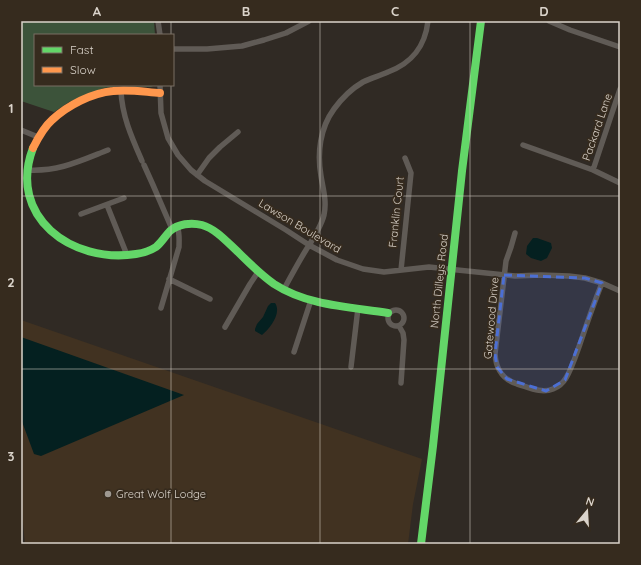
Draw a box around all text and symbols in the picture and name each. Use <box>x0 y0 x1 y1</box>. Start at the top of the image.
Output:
text: A <box>93 3 102 19</box>
text: B <box>242 3 250 19</box>
text: C <box>391 3 399 19</box>
text: D <box>539 3 549 19</box>
legend <box>34 34 174 86</box>
text: Fast <box>70 42 94 57</box>
text: Slow <box>70 62 96 77</box>
street label: Packard Lane <box>579 92 615 162</box>
text: 1 <box>8 100 14 116</box>
street label: Franklin Court <box>385 176 407 248</box>
street label: Lawson Boulevard <box>256 196 344 256</box>
street label: North Dilleys Road <box>427 233 451 329</box>
text: 2 <box>7 274 15 290</box>
street label: Gatewood Drive <box>480 277 502 359</box>
text: 3 <box>8 448 15 464</box>
place label: Great Wolf Lodge <box>116 487 206 501</box>
marker: Great Wolf Lodge <box>103 489 113 499</box>
north arrow <box>567 491 607 531</box>
text: N <box>584 494 596 509</box>

